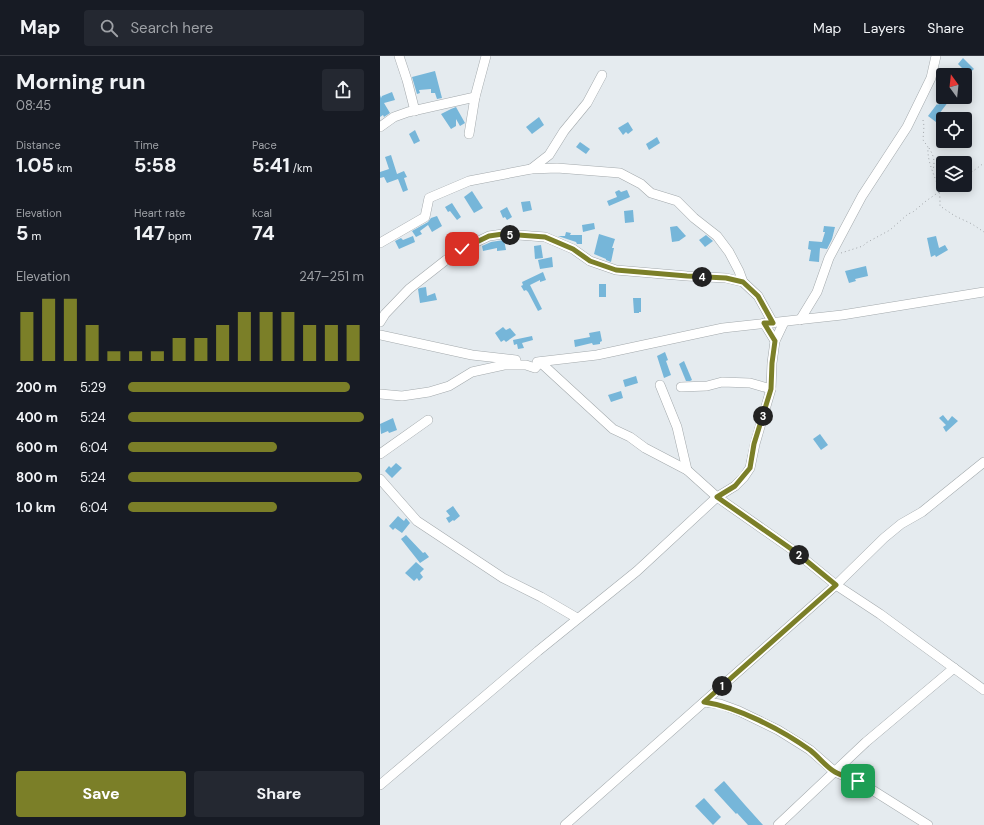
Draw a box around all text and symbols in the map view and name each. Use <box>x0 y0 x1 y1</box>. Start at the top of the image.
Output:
search box <box>84 10 364 46</box>
text: Map <box>20 15 60 40</box>
icon: search <box>98 17 120 39</box>
text: Search here <box>130 18 213 38</box>
text: Map <box>813 19 841 37</box>
text: Layers <box>863 19 905 37</box>
text: Share <box>927 19 964 37</box>
text: Morning run <box>16 67 146 96</box>
north arrow <box>936 68 972 104</box>
map controls <box>936 68 972 192</box>
button: share <box>322 69 364 111</box>
text: 08:45 <box>16 97 51 114</box>
button: locate <box>936 112 972 148</box>
text: Distance <box>16 138 61 152</box>
text: Time <box>134 138 159 152</box>
text: Pace <box>252 138 277 152</box>
text: 1.05 <box>16 152 54 178</box>
text: 5:58 <box>134 152 177 178</box>
text: 5:41 <box>252 152 290 178</box>
button: layers <box>936 156 972 192</box>
text: km <box>54 161 72 175</box>
text: /km <box>290 161 312 175</box>
text: Elevation <box>16 206 62 220</box>
text: Heart rate <box>134 206 185 220</box>
text: kcal <box>252 206 272 220</box>
text: 5 <box>16 220 28 246</box>
text: 147 <box>134 220 165 246</box>
text: 74 <box>252 220 275 246</box>
pin: 5 <box>500 225 520 245</box>
text: 5 <box>507 228 513 242</box>
text: m <box>28 229 41 243</box>
text: bpm <box>165 229 192 243</box>
pin <box>445 232 479 266</box>
icon: check <box>451 238 473 260</box>
pin: 4 <box>692 267 712 287</box>
text: Elevation <box>16 268 70 285</box>
text: 247–251 m <box>299 268 364 285</box>
text: 4 <box>698 270 706 284</box>
text: 200 m <box>16 379 57 396</box>
text: 5:29 <box>80 379 106 396</box>
pin: 3 <box>753 406 773 426</box>
text: 400 m <box>16 409 58 426</box>
text: 5:24 <box>80 409 106 426</box>
text: 3 <box>760 409 766 423</box>
text: 600 m <box>16 439 58 456</box>
text: 6:04 <box>80 439 108 456</box>
text: 800 m <box>16 469 58 486</box>
text: 5:24 <box>80 469 106 486</box>
text: 1.0 km <box>16 499 55 516</box>
text: 6:04 <box>80 499 108 516</box>
pin: 2 <box>789 545 809 565</box>
text: 2 <box>796 548 802 562</box>
pin: 1 <box>712 676 732 696</box>
text: 1 <box>720 679 724 693</box>
pin <box>841 764 875 798</box>
icon: arrive <box>847 770 869 792</box>
button: Save <box>16 771 186 817</box>
button: Share <box>194 771 364 817</box>

